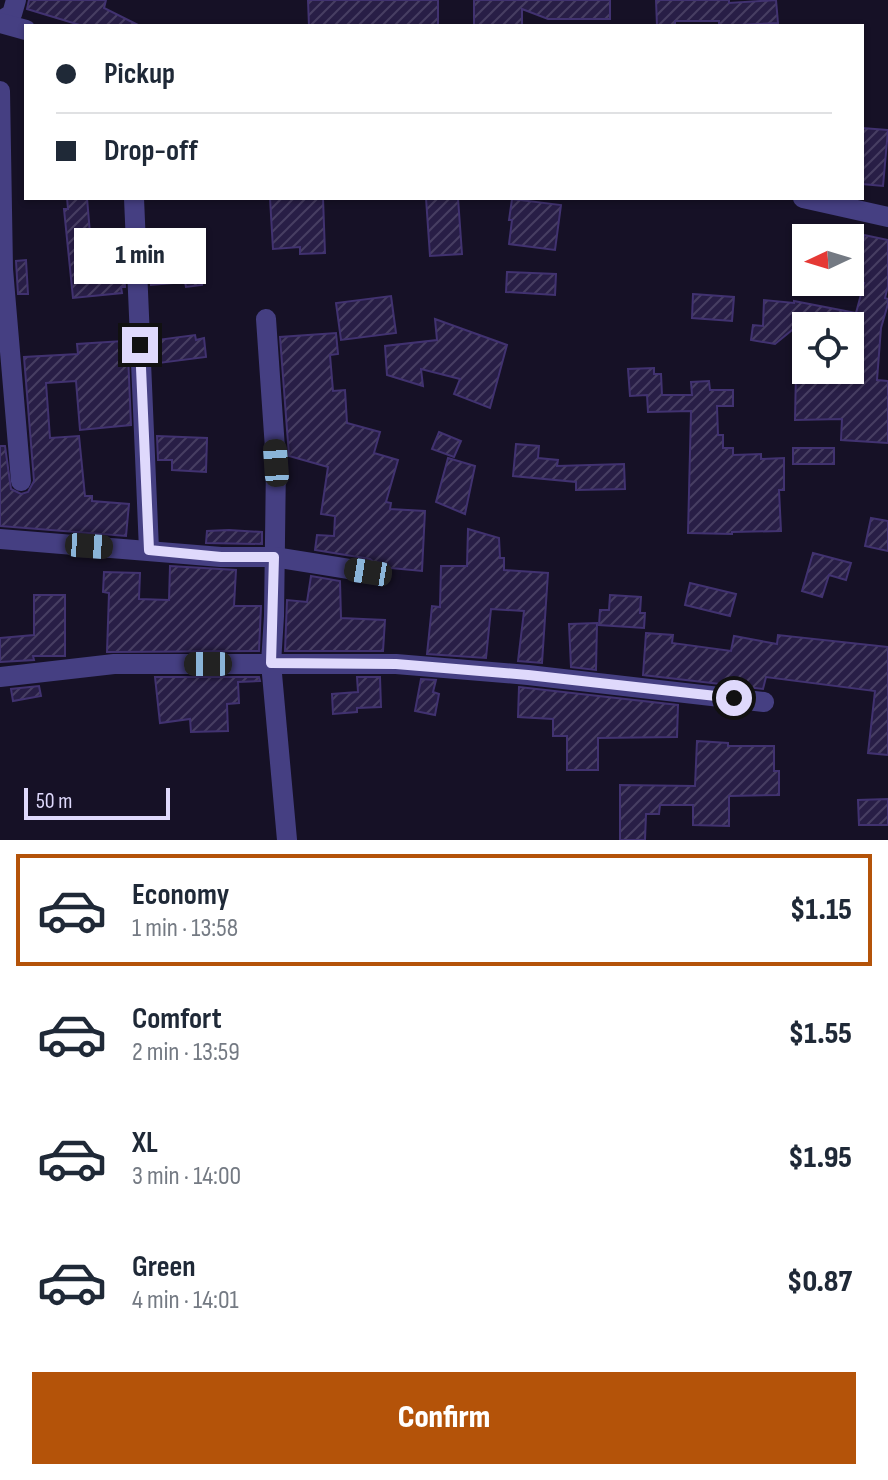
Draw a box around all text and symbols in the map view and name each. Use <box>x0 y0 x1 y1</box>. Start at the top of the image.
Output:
text: Pickup <box>104 56 175 92</box>
text: Drop-off <box>104 133 198 169</box>
north arrow <box>792 224 864 296</box>
map controls <box>792 224 864 384</box>
callout: 1 min <box>74 229 206 285</box>
text: 1 min <box>115 240 165 271</box>
button: locate <box>792 312 864 384</box>
route end <box>122 327 158 363</box>
car <box>262 438 290 488</box>
car <box>64 532 114 560</box>
car <box>342 556 394 588</box>
car <box>184 652 232 676</box>
route start <box>716 680 752 716</box>
scale bar <box>24 784 170 820</box>
text: 50 m <box>36 788 72 815</box>
icon: car <box>36 874 108 946</box>
text: Economy <box>132 877 229 913</box>
text: $1.15 <box>790 892 852 928</box>
text: 1 min · 13:58 <box>132 913 238 944</box>
icon: car <box>36 998 108 1070</box>
text: Comfort <box>132 1001 222 1037</box>
text: $1.55 <box>789 1016 852 1052</box>
text: 2 min · 13:59 <box>132 1037 240 1068</box>
icon: car <box>36 1122 108 1194</box>
text: XL <box>132 1125 158 1161</box>
text: $1.95 <box>788 1140 852 1176</box>
text: 3 min · 14:00 <box>132 1161 241 1192</box>
icon: car <box>36 1246 108 1318</box>
text: Green <box>132 1249 196 1285</box>
text: $0.87 <box>787 1264 852 1300</box>
text: 4 min · 14:01 <box>132 1285 239 1316</box>
button: Confirm <box>32 1372 856 1464</box>

